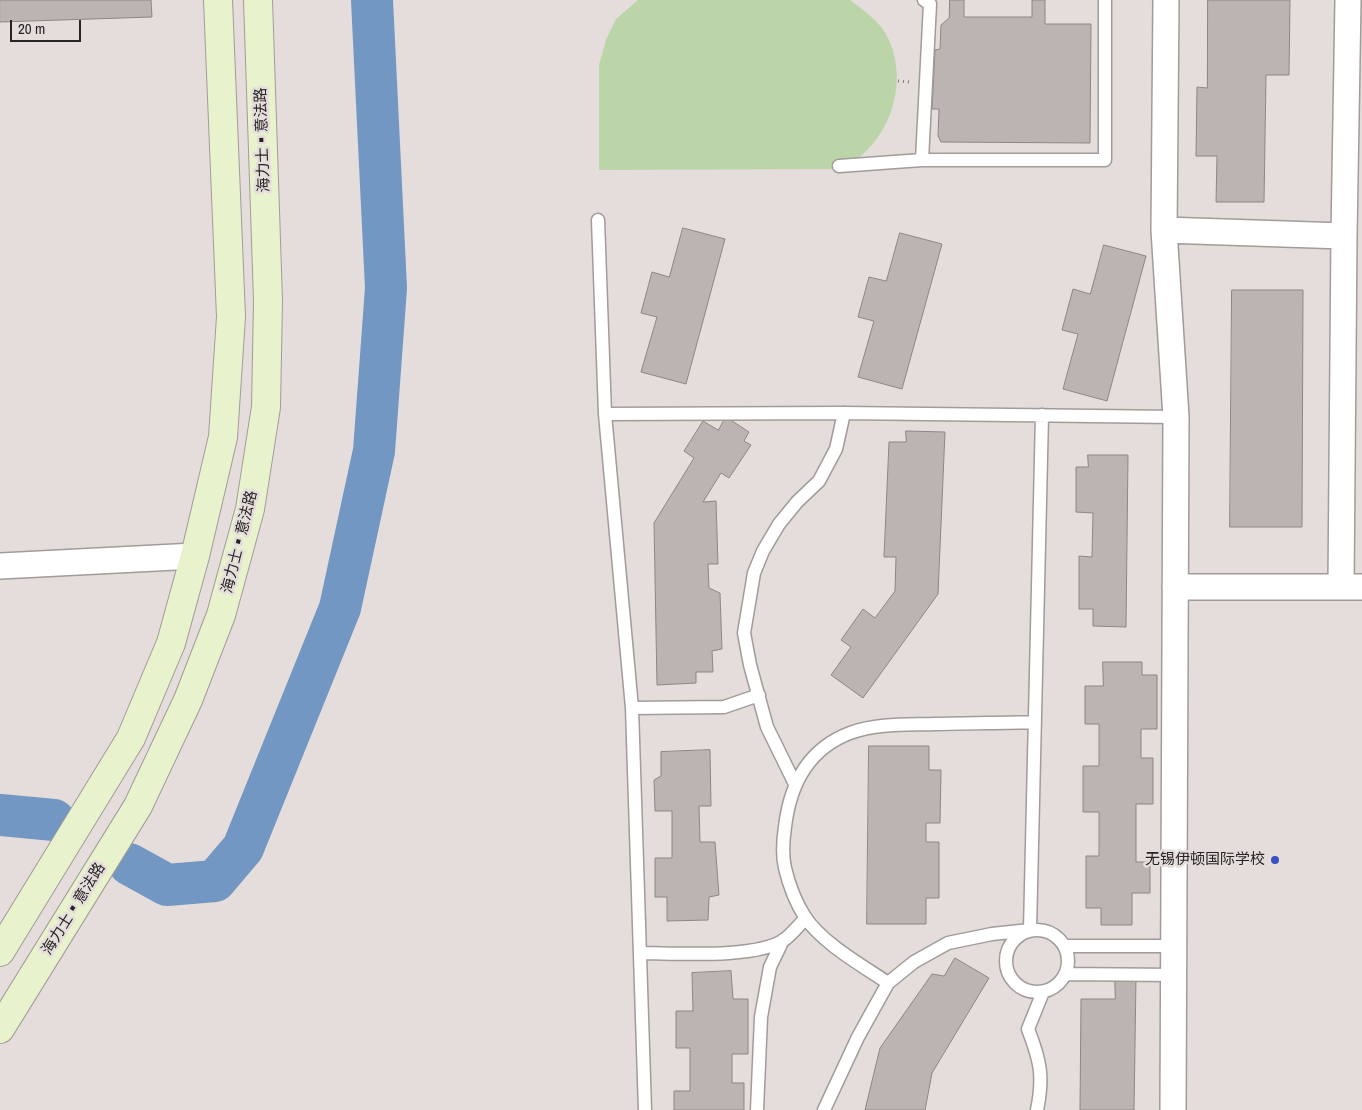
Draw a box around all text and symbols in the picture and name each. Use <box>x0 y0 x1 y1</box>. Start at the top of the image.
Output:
scale bar <box>12 10 84 42</box>
text: 20 m <box>18 18 45 39</box>
street label: 海力士▪意法路 <box>252 87 274 193</box>
street label: 海力士▪意法路 <box>219 489 261 595</box>
place label: 无锡伊顿国际学校 <box>1145 851 1265 869</box>
marker: 无锡伊顿国际学校 <box>1269 854 1281 866</box>
street label: 海力士▪意法路 <box>39 860 109 958</box>

